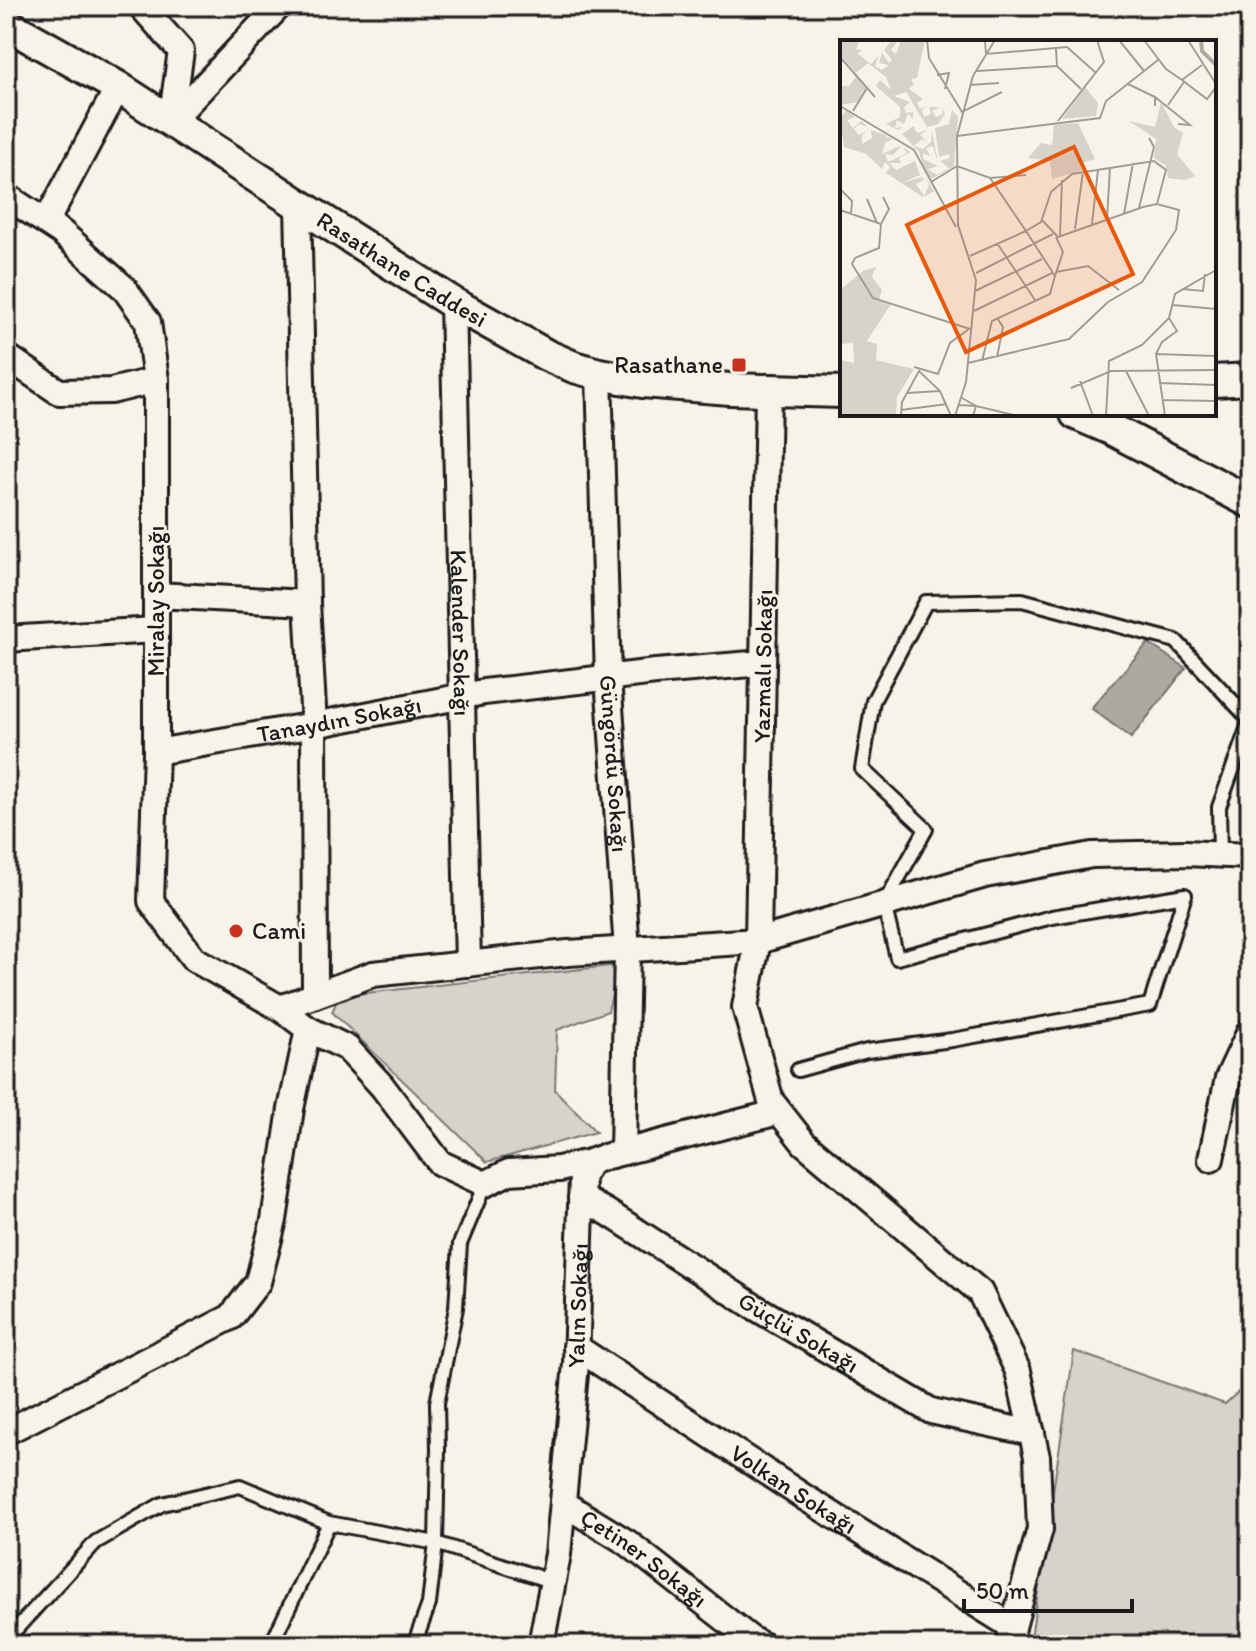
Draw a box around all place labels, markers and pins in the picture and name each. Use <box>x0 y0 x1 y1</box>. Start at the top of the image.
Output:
place label: Rasathane <box>614 350 723 379</box>
marker: Rasathane <box>730 356 748 374</box>
place label: Cami <box>252 916 306 945</box>
marker: Cami <box>227 922 245 940</box>

